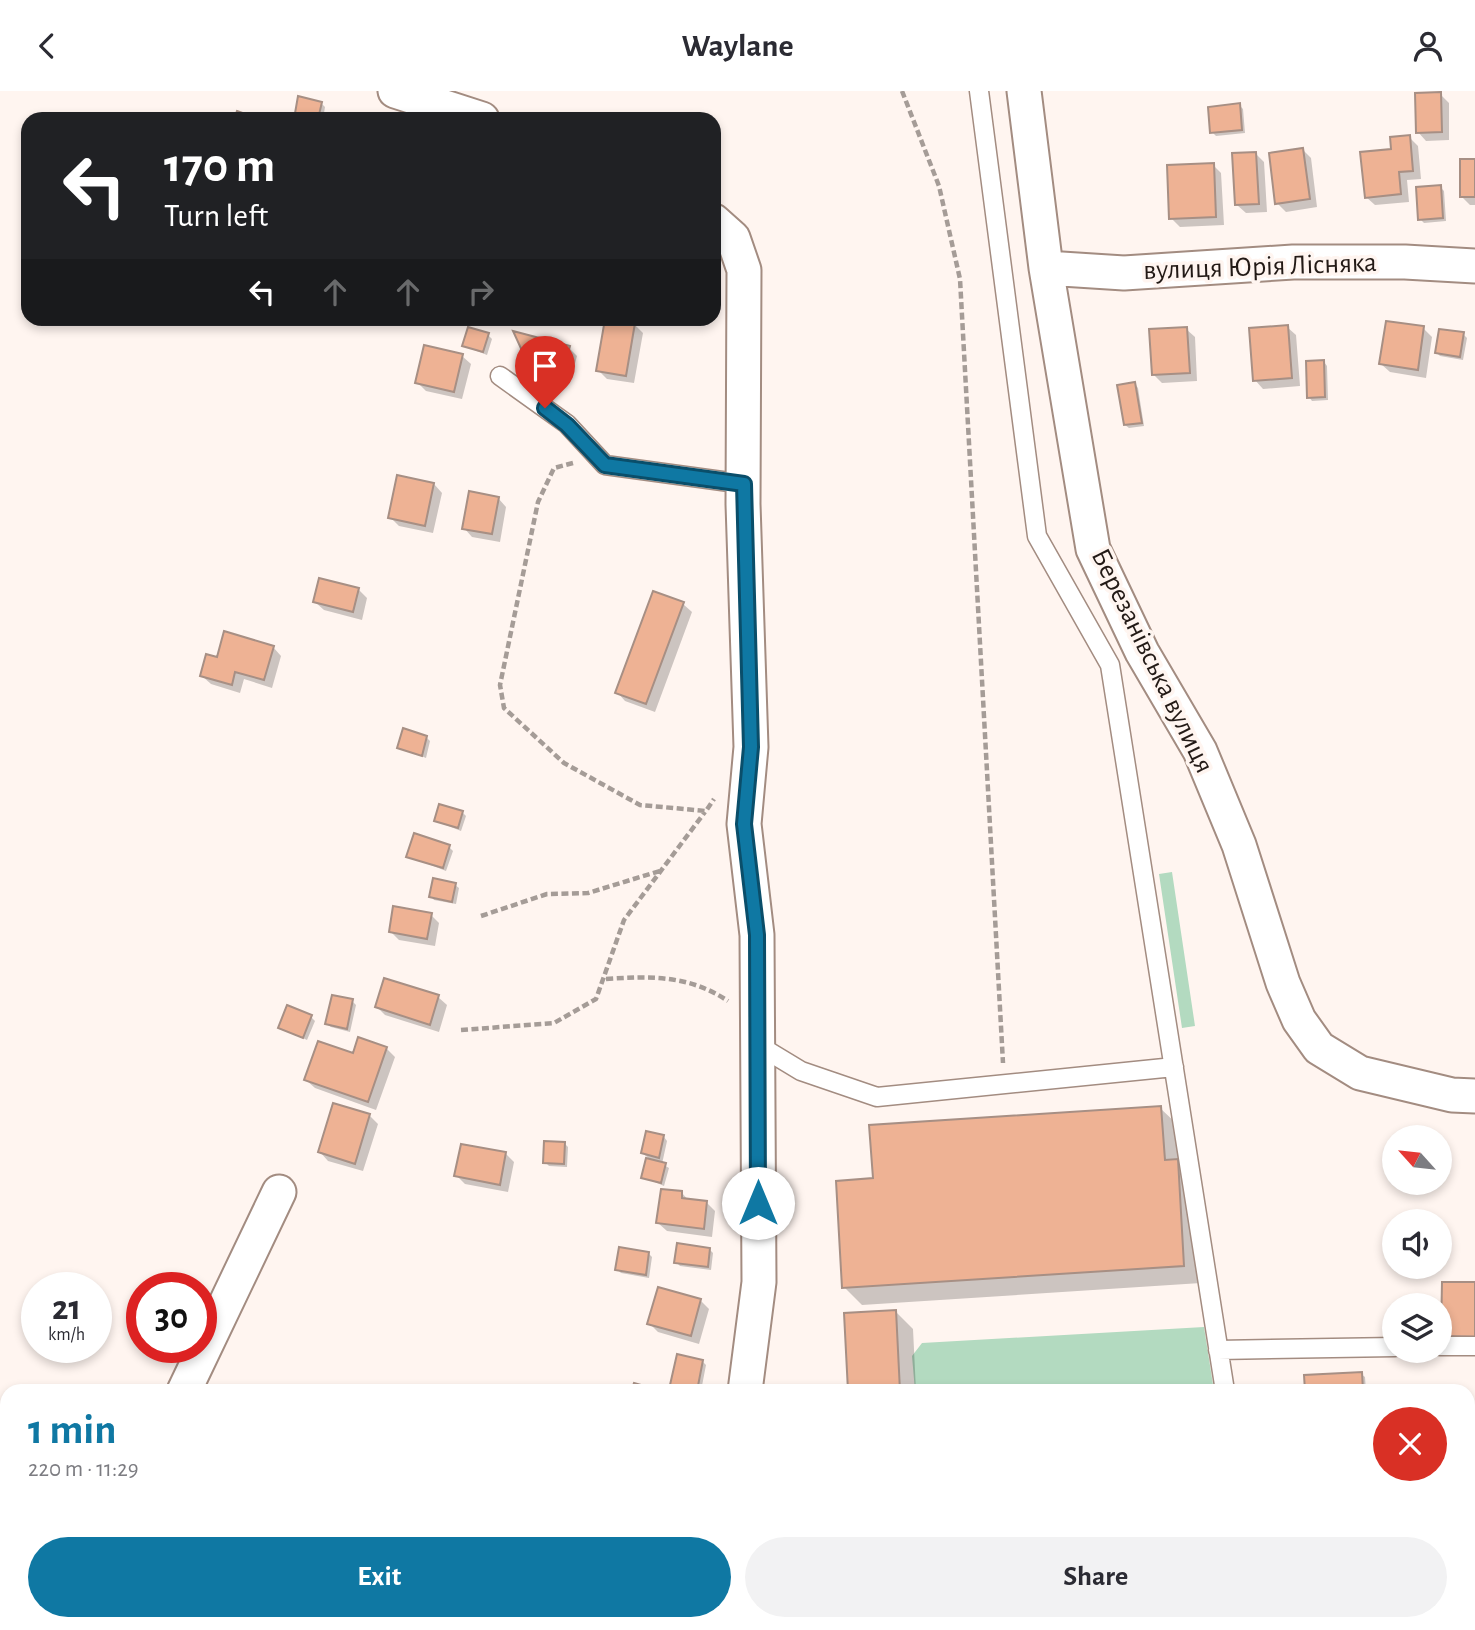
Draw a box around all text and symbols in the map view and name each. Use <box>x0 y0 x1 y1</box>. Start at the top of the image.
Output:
icon: back <box>28 27 66 65</box>
icon: person <box>1409 27 1447 65</box>
text: Waylane <box>681 30 794 62</box>
icon: left <box>49 140 140 231</box>
text: 170 m <box>164 142 275 191</box>
text: Turn left <box>164 200 268 232</box>
street label: вулиця Юрія Лісняка <box>1143 249 1377 285</box>
icon: left <box>243 273 281 311</box>
icon: ahead <box>316 273 354 311</box>
icon: ahead <box>389 273 427 311</box>
icon: right <box>462 273 500 311</box>
pin <box>515 336 575 408</box>
icon: arrive <box>526 347 564 385</box>
street label: Березанівська вулиця <box>1086 544 1218 778</box>
north arrow <box>1382 1125 1452 1195</box>
map controls <box>1382 1125 1452 1363</box>
position arrow <box>721 1166 795 1240</box>
button: sound <box>1382 1209 1452 1279</box>
speed limit sign: 30 <box>126 1272 217 1363</box>
text: 21 <box>52 1291 81 1326</box>
button: layers <box>1382 1293 1452 1363</box>
text: km/h <box>48 1326 85 1344</box>
button: close <box>1373 1407 1447 1481</box>
text: 1 min <box>28 1409 117 1451</box>
text: 220 m · 11:29 <box>28 1458 139 1481</box>
button: Exit <box>28 1537 731 1617</box>
button: Share <box>745 1537 1447 1617</box>

